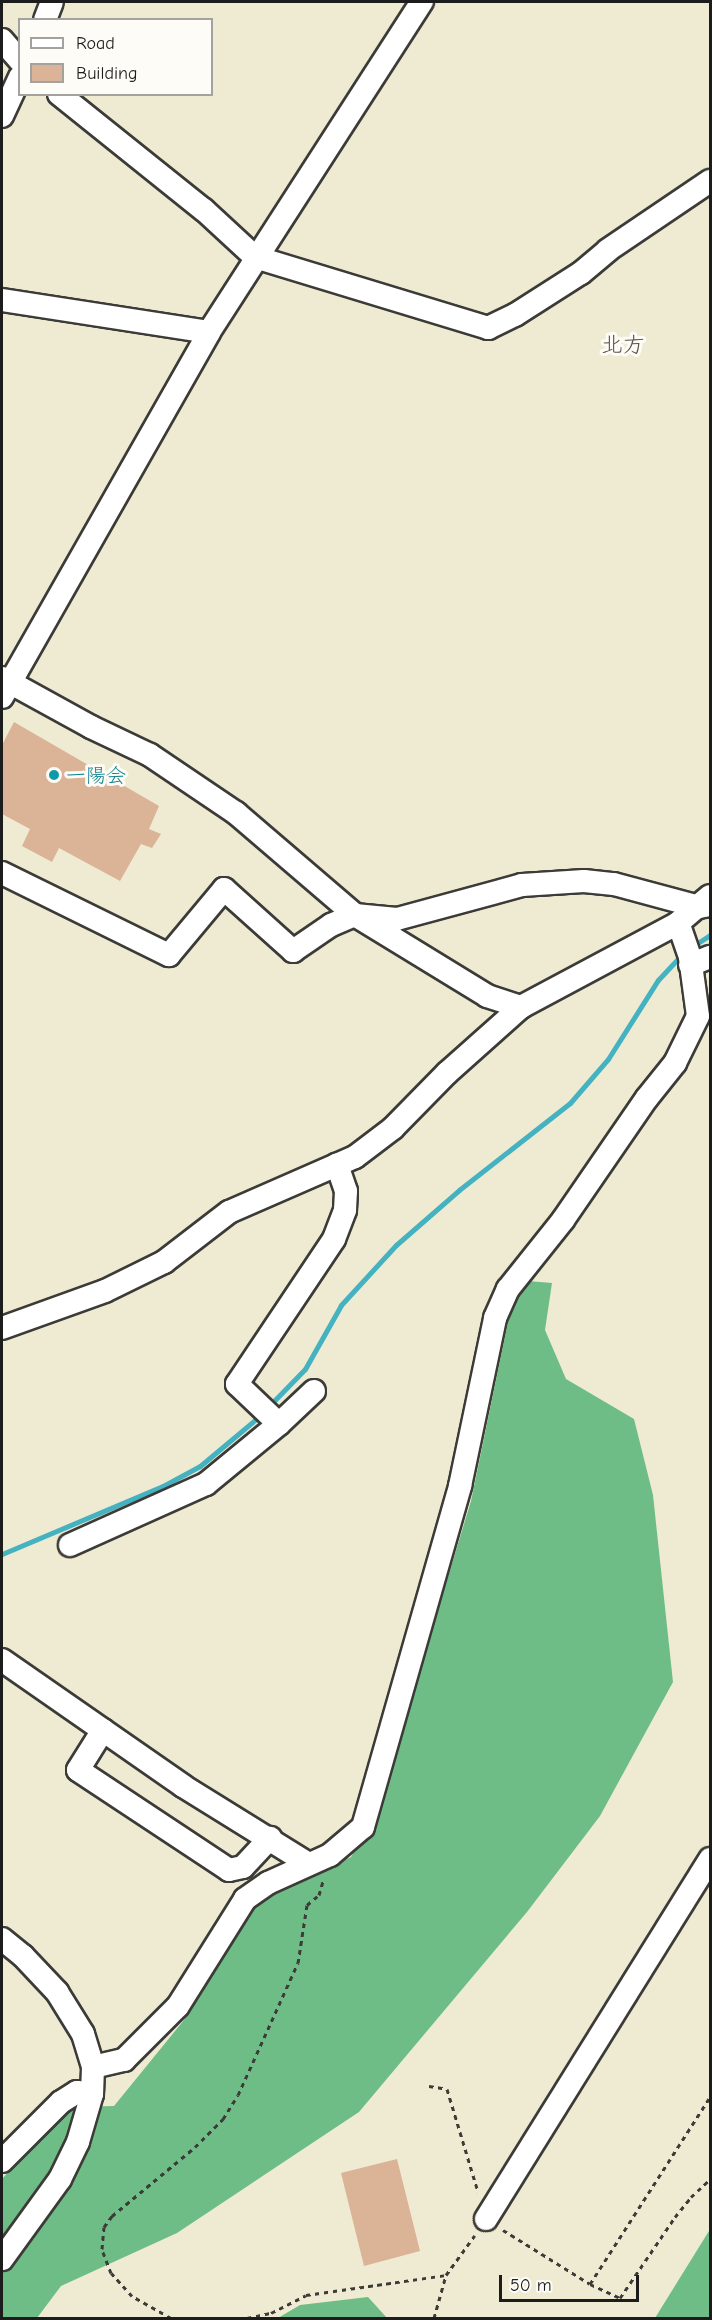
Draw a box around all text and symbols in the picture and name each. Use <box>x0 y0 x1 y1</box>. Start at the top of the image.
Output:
legend <box>18 18 213 96</box>
text: Road <box>76 33 115 54</box>
text: Building <box>76 63 138 84</box>
district label: 北方 <box>601 333 645 359</box>
place label: 一陽会 <box>66 763 126 787</box>
marker: 一陽会 <box>47 768 61 782</box>
scale bar <box>502 2263 642 2301</box>
text: 50 m <box>510 2275 552 2296</box>

